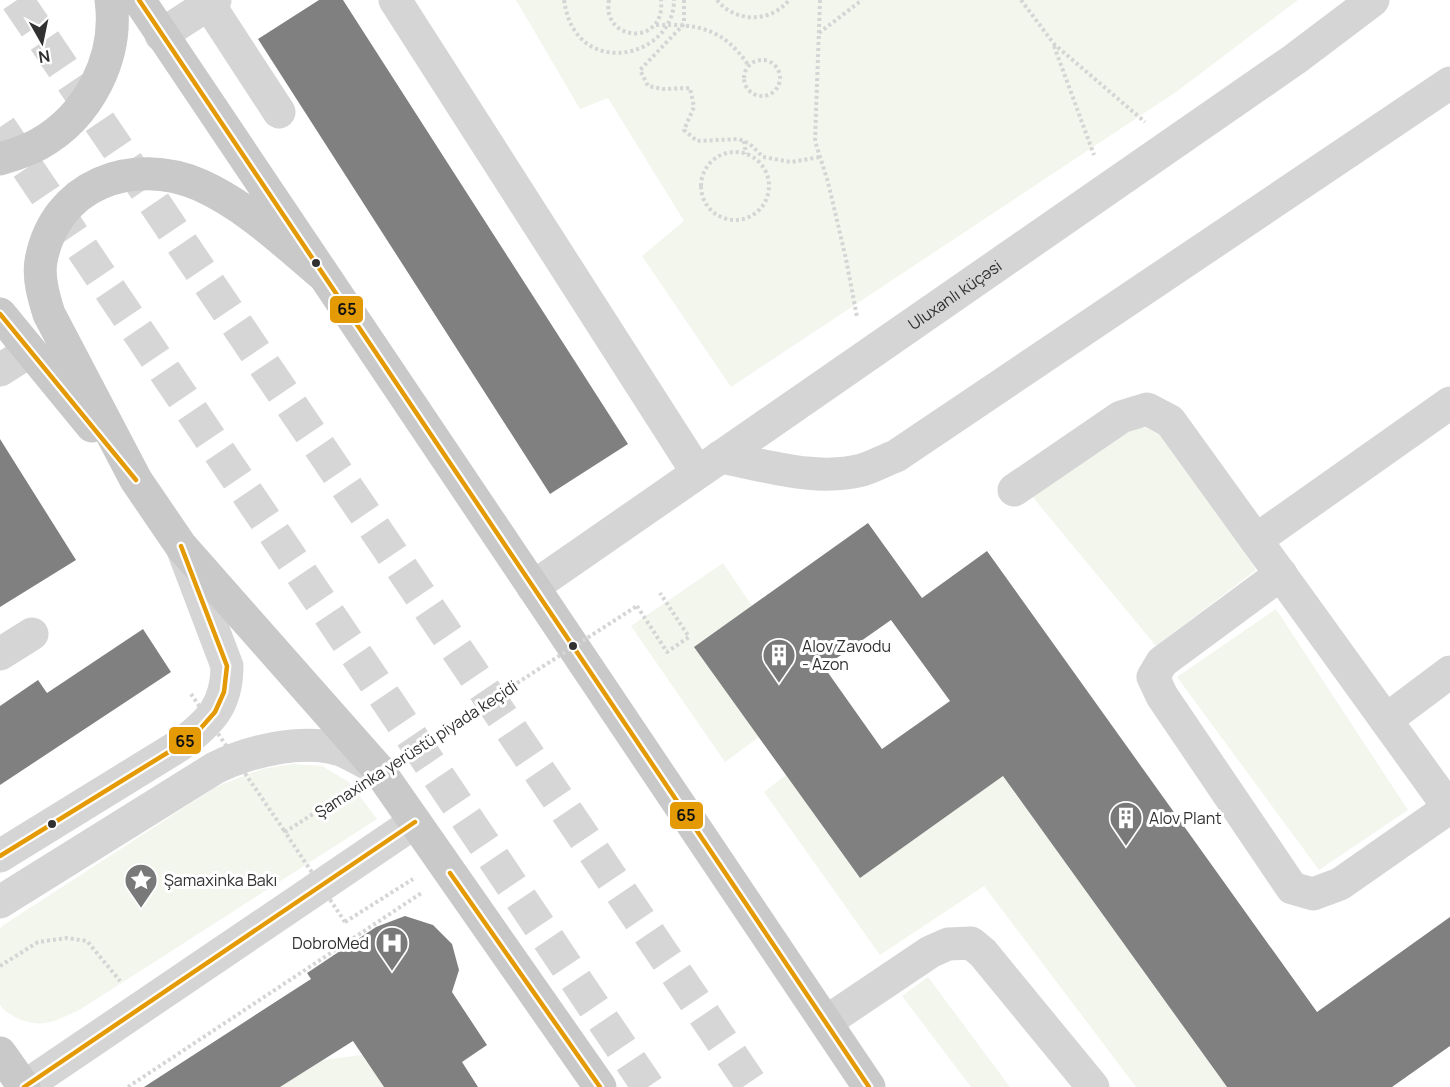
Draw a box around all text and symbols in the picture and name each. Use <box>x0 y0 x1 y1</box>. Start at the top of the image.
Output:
north arrow <box>12 12 72 72</box>
text: N <box>37 45 52 69</box>
street label: Uluxanlı küçəsi <box>904 255 1006 335</box>
unlabelled marker <box>310 257 322 269</box>
line badge: 65 <box>329 295 364 324</box>
text: 65 <box>337 298 357 320</box>
place label: Alov Zavodu - Azon <box>802 635 891 675</box>
building icon: Alov Zavodu - Azon <box>761 637 797 684</box>
unlabelled marker <box>567 640 579 652</box>
street label: Şamaxinka yerüstü piyada keçidi <box>310 675 522 823</box>
line badge: 65 <box>168 726 202 755</box>
text: 65 <box>175 730 195 752</box>
building icon: Alov Plant <box>1108 800 1144 847</box>
line badge: 65 <box>669 801 704 830</box>
text: 65 <box>676 804 696 826</box>
place label: Alov Plant <box>1149 807 1222 829</box>
unlabelled marker <box>46 818 58 830</box>
place icon: Şamaxinka Bakı <box>123 862 159 909</box>
place label: Şamaxinka Bakı <box>164 869 277 891</box>
hospital icon: DobroMed <box>374 925 410 972</box>
place label: DobroMed <box>292 932 369 954</box>

